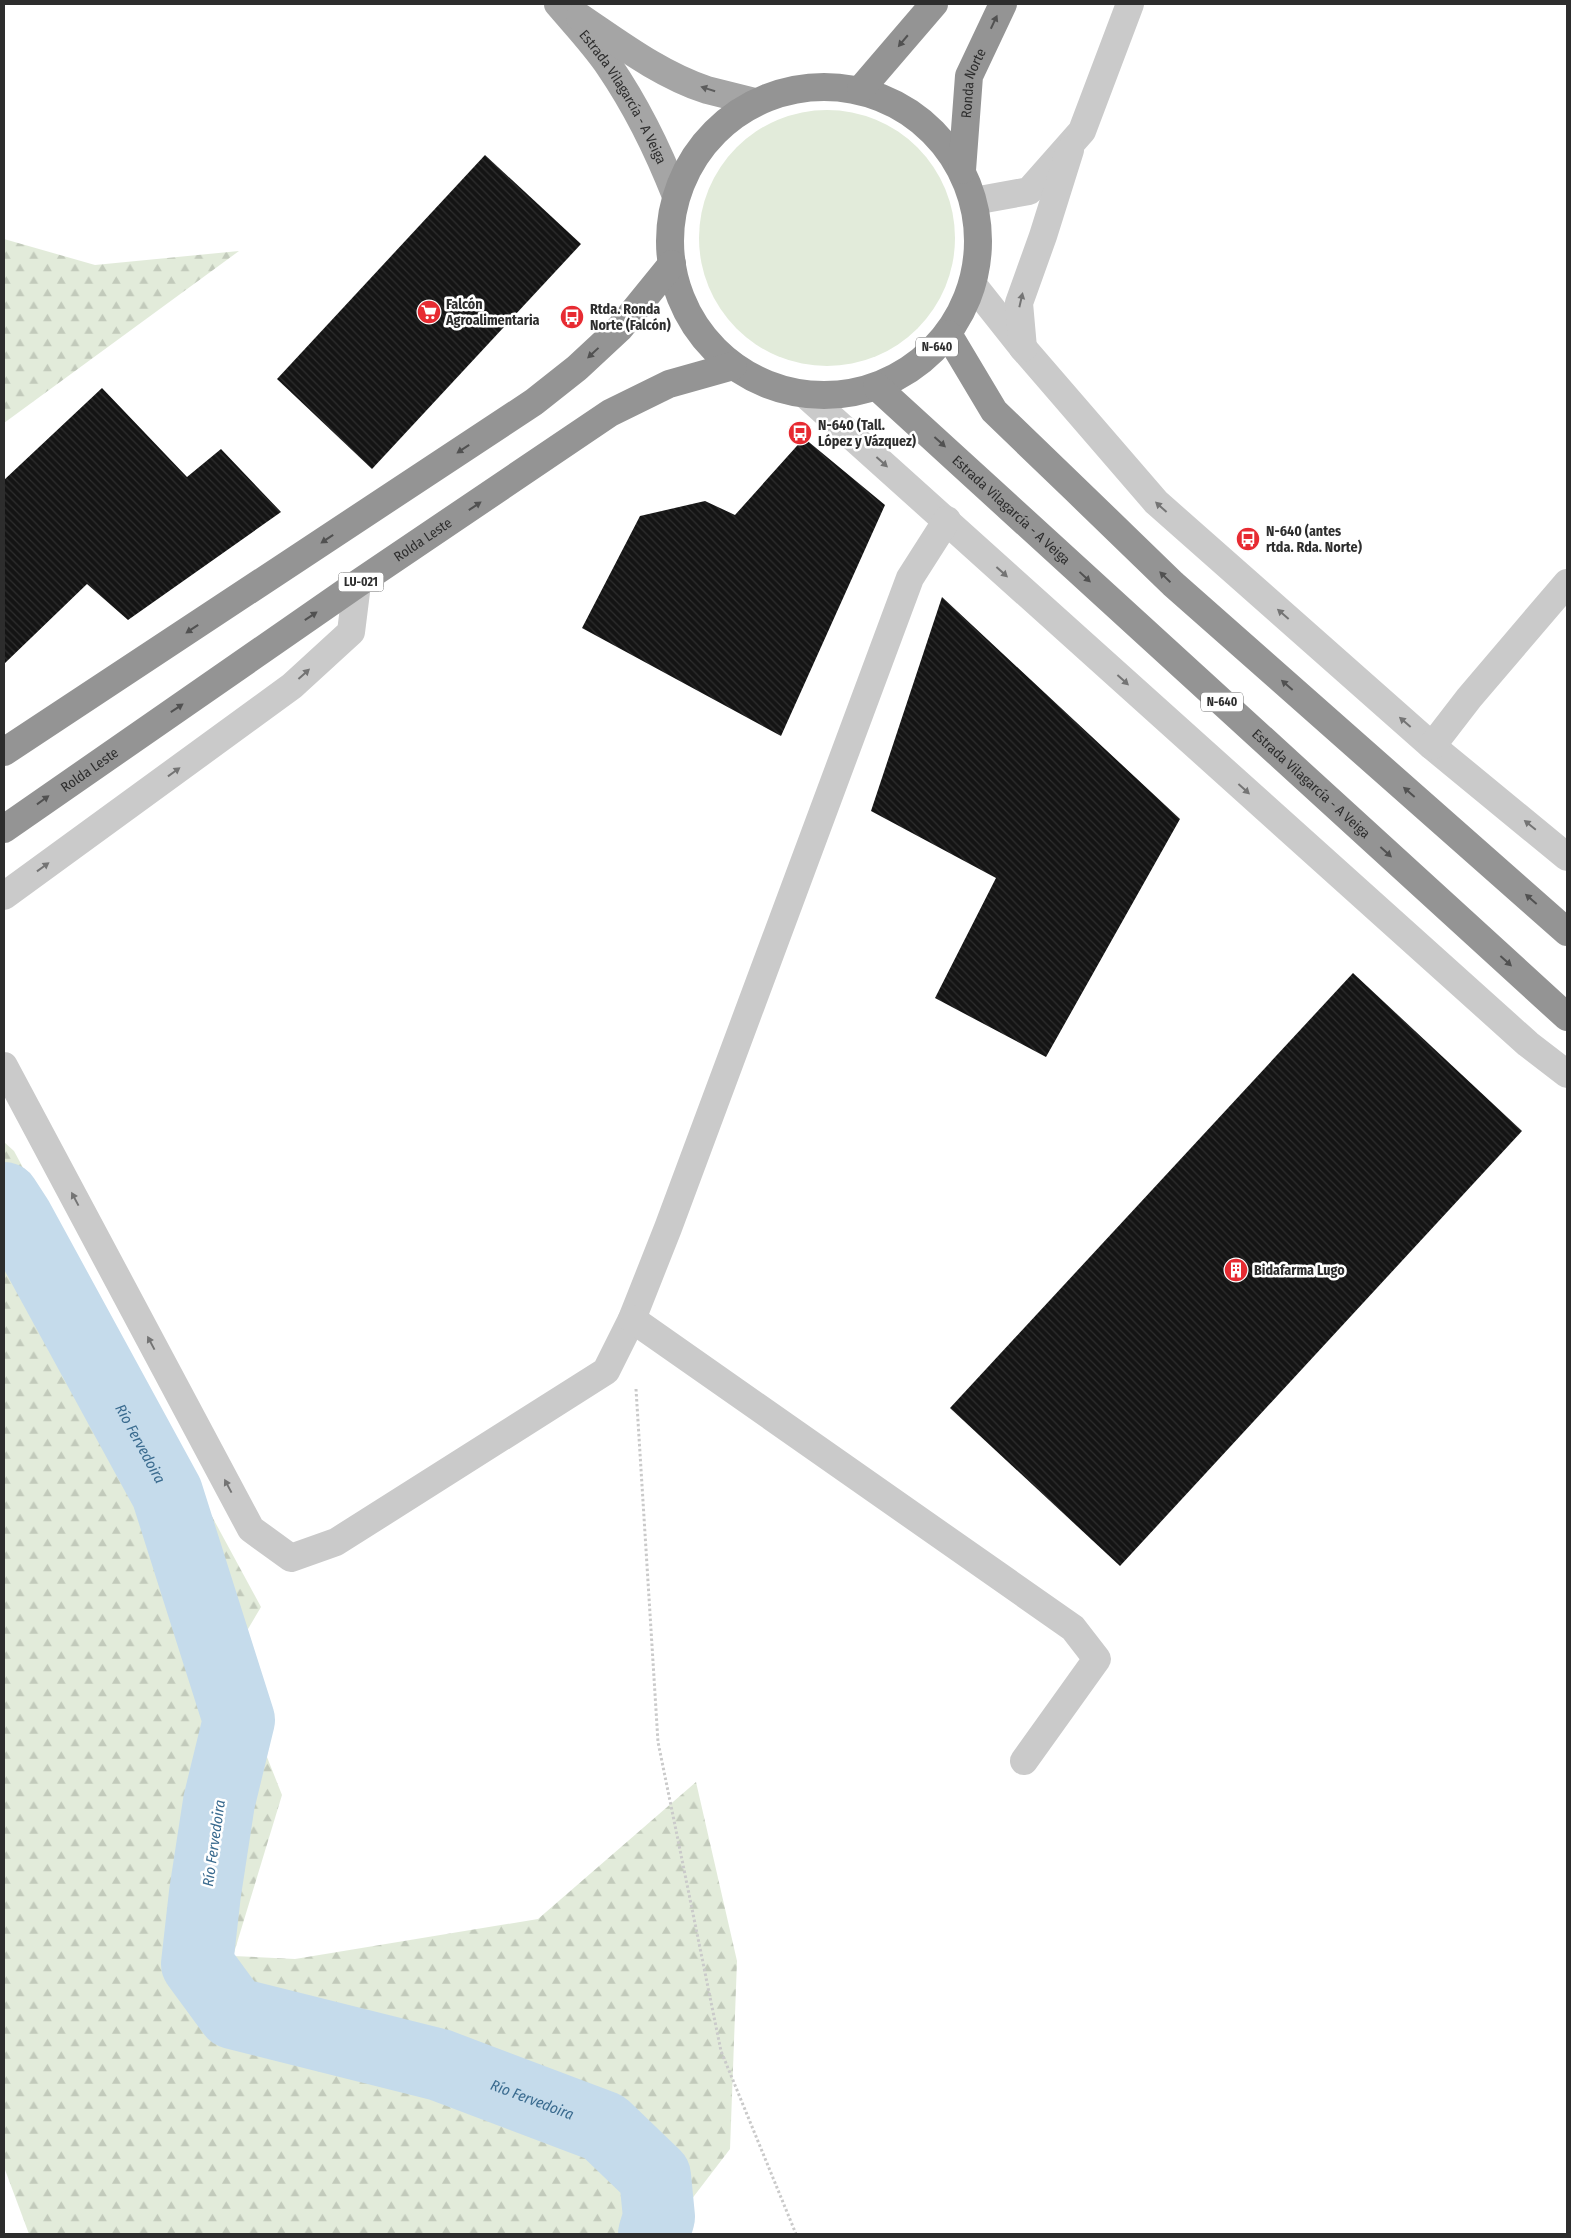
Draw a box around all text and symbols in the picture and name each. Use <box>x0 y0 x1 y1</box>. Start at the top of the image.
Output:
one-way arrow <box>991 15 999 29</box>
street label: Estrada Vilagarcía - A Veiga <box>575 27 670 167</box>
one-way arrow <box>897 34 908 47</box>
street label: Ronda Norte <box>958 46 990 119</box>
one-way arrow <box>701 85 716 93</box>
one-way arrow <box>1017 292 1025 307</box>
place label: Falcón Agroalimentaria <box>445 296 540 329</box>
supermarket icon: Falcón Agroalimentaria <box>416 299 442 325</box>
place label: Rtda. Ronda Norte (Falcón) <box>590 301 671 334</box>
bus stop icon: Rtda. Ronda Norte (Falcón) <box>559 304 585 330</box>
road number: N-640 <box>916 338 958 357</box>
one-way arrow <box>588 347 600 359</box>
place label: N-640 (Tall. López y Vázquez) <box>818 417 916 450</box>
bus stop icon: N-640 (Tall. López y Vázquez) <box>787 420 813 446</box>
one-way arrow <box>933 437 946 448</box>
one-way arrow <box>456 445 470 454</box>
street label: Estrada Vilagarcía - A Veiga <box>948 452 1074 568</box>
one-way arrow <box>875 456 887 468</box>
one-way arrow <box>468 501 481 510</box>
one-way arrow <box>1156 501 1168 513</box>
street label: Rolda Leste <box>391 514 455 566</box>
place label: N-640 (antes rtda. Rda. Norte) <box>1266 523 1362 556</box>
bus stop icon: N-640 (antes rtda. Rda. Norte) <box>1235 526 1261 552</box>
one-way arrow <box>321 534 334 544</box>
one-way arrow <box>995 566 1008 577</box>
one-way arrow <box>1078 571 1090 583</box>
one-way arrow <box>1160 571 1172 583</box>
road number: LU-021 <box>338 572 384 592</box>
one-way arrow <box>1277 608 1289 620</box>
one-way arrow <box>304 611 318 621</box>
one-way arrow <box>185 624 199 634</box>
one-way arrow <box>298 668 310 680</box>
one-way arrow <box>1116 674 1128 686</box>
one-way arrow <box>1280 679 1293 690</box>
road number: N-640 <box>1201 692 1243 712</box>
one-way arrow <box>170 703 184 713</box>
one-way arrow <box>1398 716 1411 727</box>
street label: Estrada Vilagarcía - A Veiga <box>1248 726 1374 842</box>
street label: Rolda Leste <box>58 744 122 796</box>
one-way arrow <box>167 766 180 777</box>
one-way arrow <box>1237 783 1250 794</box>
one-way arrow <box>1403 786 1415 798</box>
one-way arrow <box>36 795 50 805</box>
one-way arrow <box>1524 820 1537 831</box>
one-way arrow <box>1379 846 1391 858</box>
one-way arrow <box>36 862 49 873</box>
one-way arrow <box>1524 894 1537 905</box>
one-way arrow <box>1499 955 1511 967</box>
one-way arrow <box>71 1192 79 1207</box>
building icon: Bidafarma Lugo <box>1223 1257 1249 1283</box>
place label: Bidafarma Lugo <box>1254 1262 1345 1279</box>
one-way arrow <box>147 1336 156 1349</box>
water label: Río Fervedoira <box>111 1401 169 1487</box>
one-way arrow <box>224 1479 232 1493</box>
water label: Río Fervedoira <box>199 1798 229 1887</box>
water label: Río Fervedoira <box>488 2076 577 2124</box>

